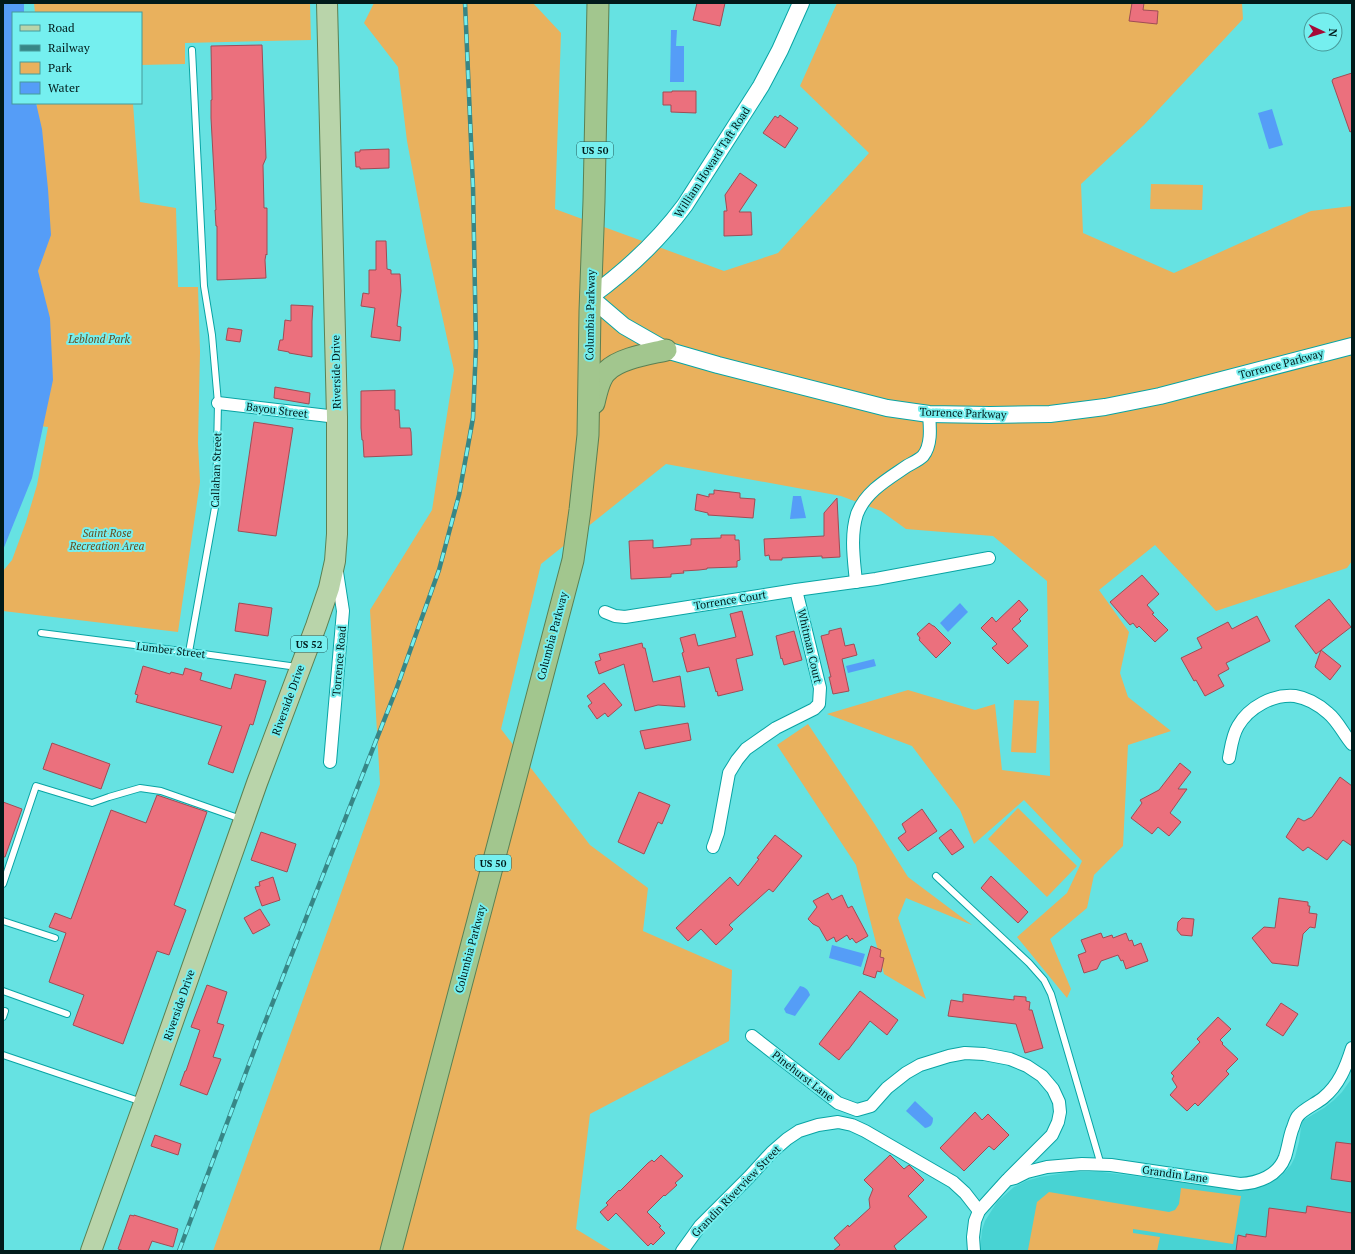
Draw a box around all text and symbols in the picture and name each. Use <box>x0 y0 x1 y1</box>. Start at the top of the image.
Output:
legend <box>12 12 142 104</box>
north arrow <box>1303 12 1343 52</box>
text: Road <box>48 20 75 35</box>
text: N <box>1326 28 1340 38</box>
text: Railway <box>48 40 91 55</box>
text: Park <box>48 60 73 75</box>
text: Water <box>48 80 80 95</box>
street label: William Howard Taft Road <box>671 104 753 220</box>
road number: US 50 <box>577 142 613 158</box>
street label: Columbia Parkway <box>582 269 598 360</box>
park label: Leblond Park <box>67 332 131 346</box>
street label: Riverside Drive <box>328 334 344 409</box>
street label: Torrence Parkway <box>1237 346 1325 382</box>
street label: Bayou Street <box>245 399 309 421</box>
street label: Torrence Parkway <box>919 404 1007 422</box>
street label: Callahan Street <box>208 432 224 508</box>
park label: Saint Rose Recreation Area <box>69 526 145 553</box>
street label: Torrence Court <box>693 587 767 613</box>
street label: Columbia Parkway <box>534 590 571 682</box>
street label: Whitman Court <box>795 607 825 685</box>
street label: Torrence Road <box>329 625 349 697</box>
road number: US 52 <box>291 636 327 652</box>
street label: Lumber Street <box>136 639 206 661</box>
street label: Riverside Drive <box>269 662 307 737</box>
road number: US 50 <box>475 855 511 871</box>
street label: Columbia Parkway <box>452 903 489 995</box>
street label: Riverside Drive <box>160 967 198 1042</box>
street label: Pinehurst Lane <box>769 1048 837 1105</box>
street label: Grandin Riverview Street <box>688 1142 784 1240</box>
street label: Grandin Lane <box>1141 1162 1209 1186</box>

